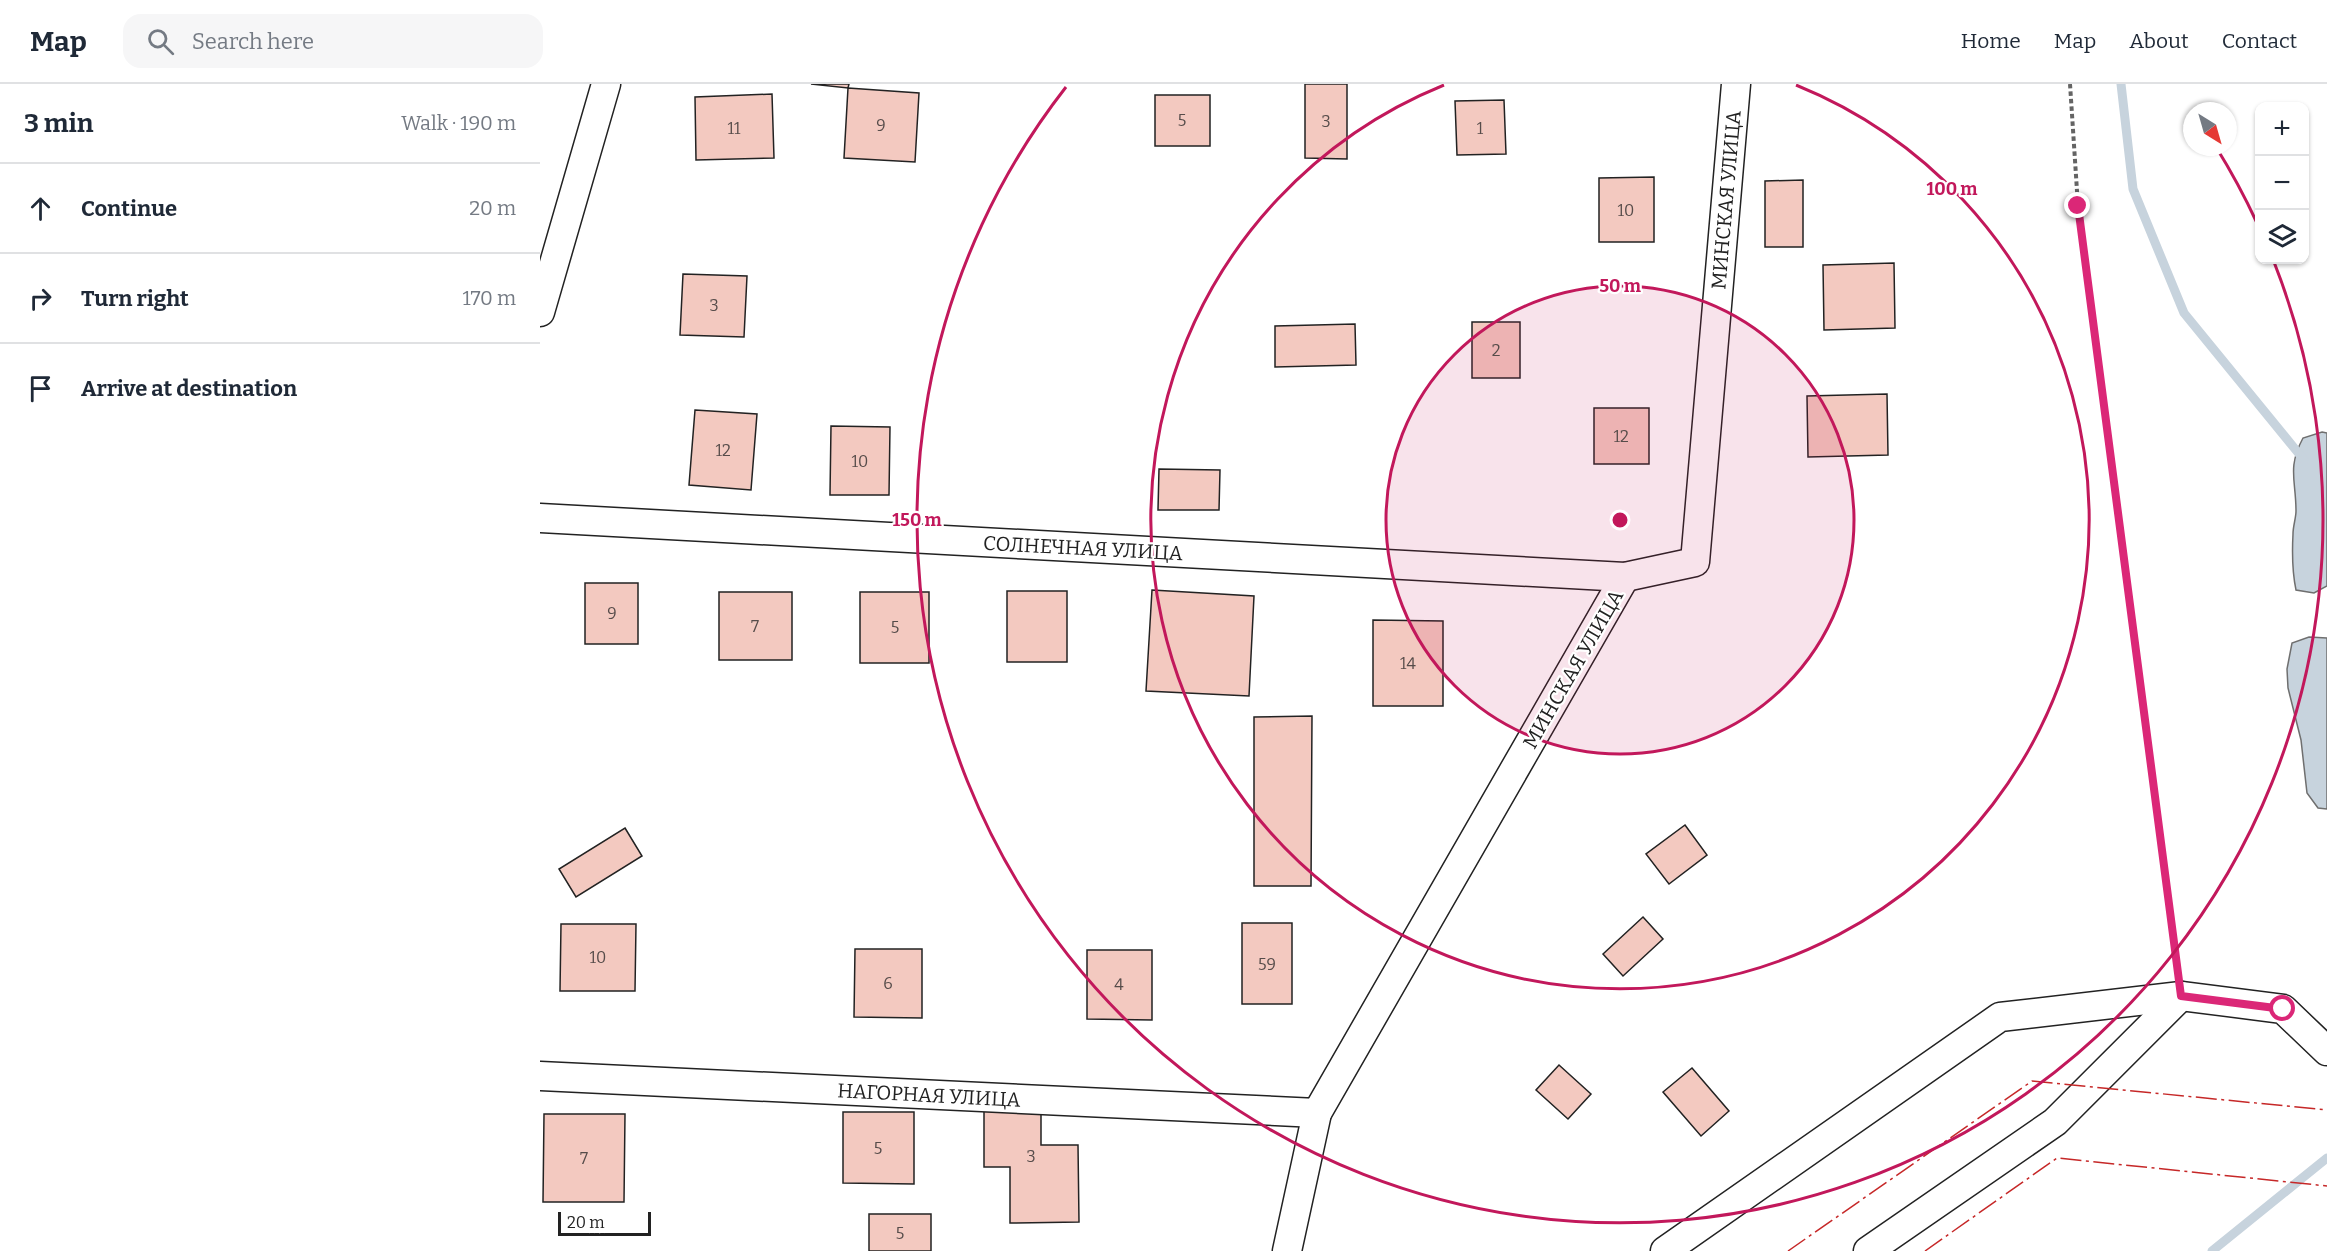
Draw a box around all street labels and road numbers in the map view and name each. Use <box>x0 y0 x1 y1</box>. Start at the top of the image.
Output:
street label: МИНСКАЯ УЛИЦА <box>1706 109 1746 290</box>
street label: СОЛНЕЧНАЯ УЛИЦА <box>983 531 1184 565</box>
street label: МИНСКАЯ УЛИЦА <box>1518 585 1629 753</box>
street label: НАГОРНАЯ УЛИЦА <box>837 1078 1022 1112</box>

